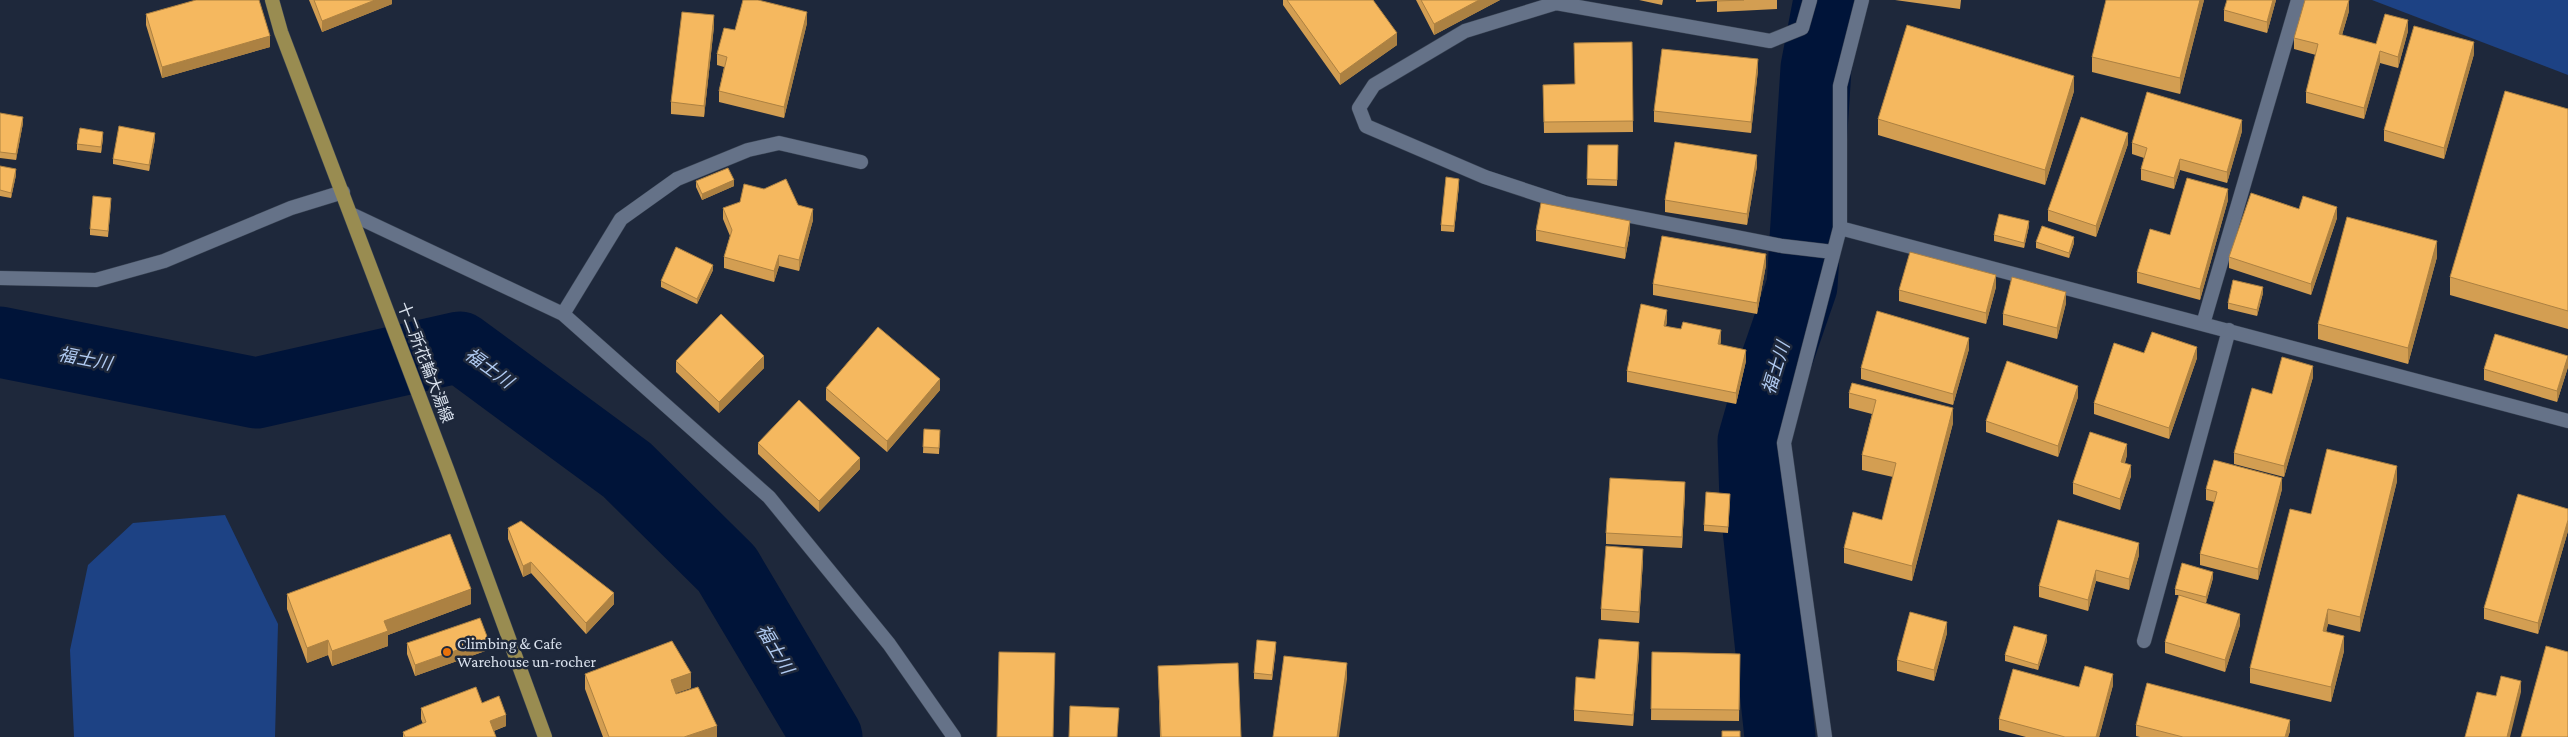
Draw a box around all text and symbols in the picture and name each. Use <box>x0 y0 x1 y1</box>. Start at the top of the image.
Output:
street label: 十二所花輪大湯線 <box>395 299 456 425</box>
water label: 福士川 <box>1759 337 1794 397</box>
water label: 福士川 <box>57 344 115 374</box>
water label: 福士川 <box>461 344 518 393</box>
water label: 福士川 <box>753 621 799 679</box>
place label: Climbing & Cafe Warehouse un-rocher <box>457 635 596 670</box>
marker: Climbing & Cafe Warehouse un-rocher <box>441 646 453 658</box>

